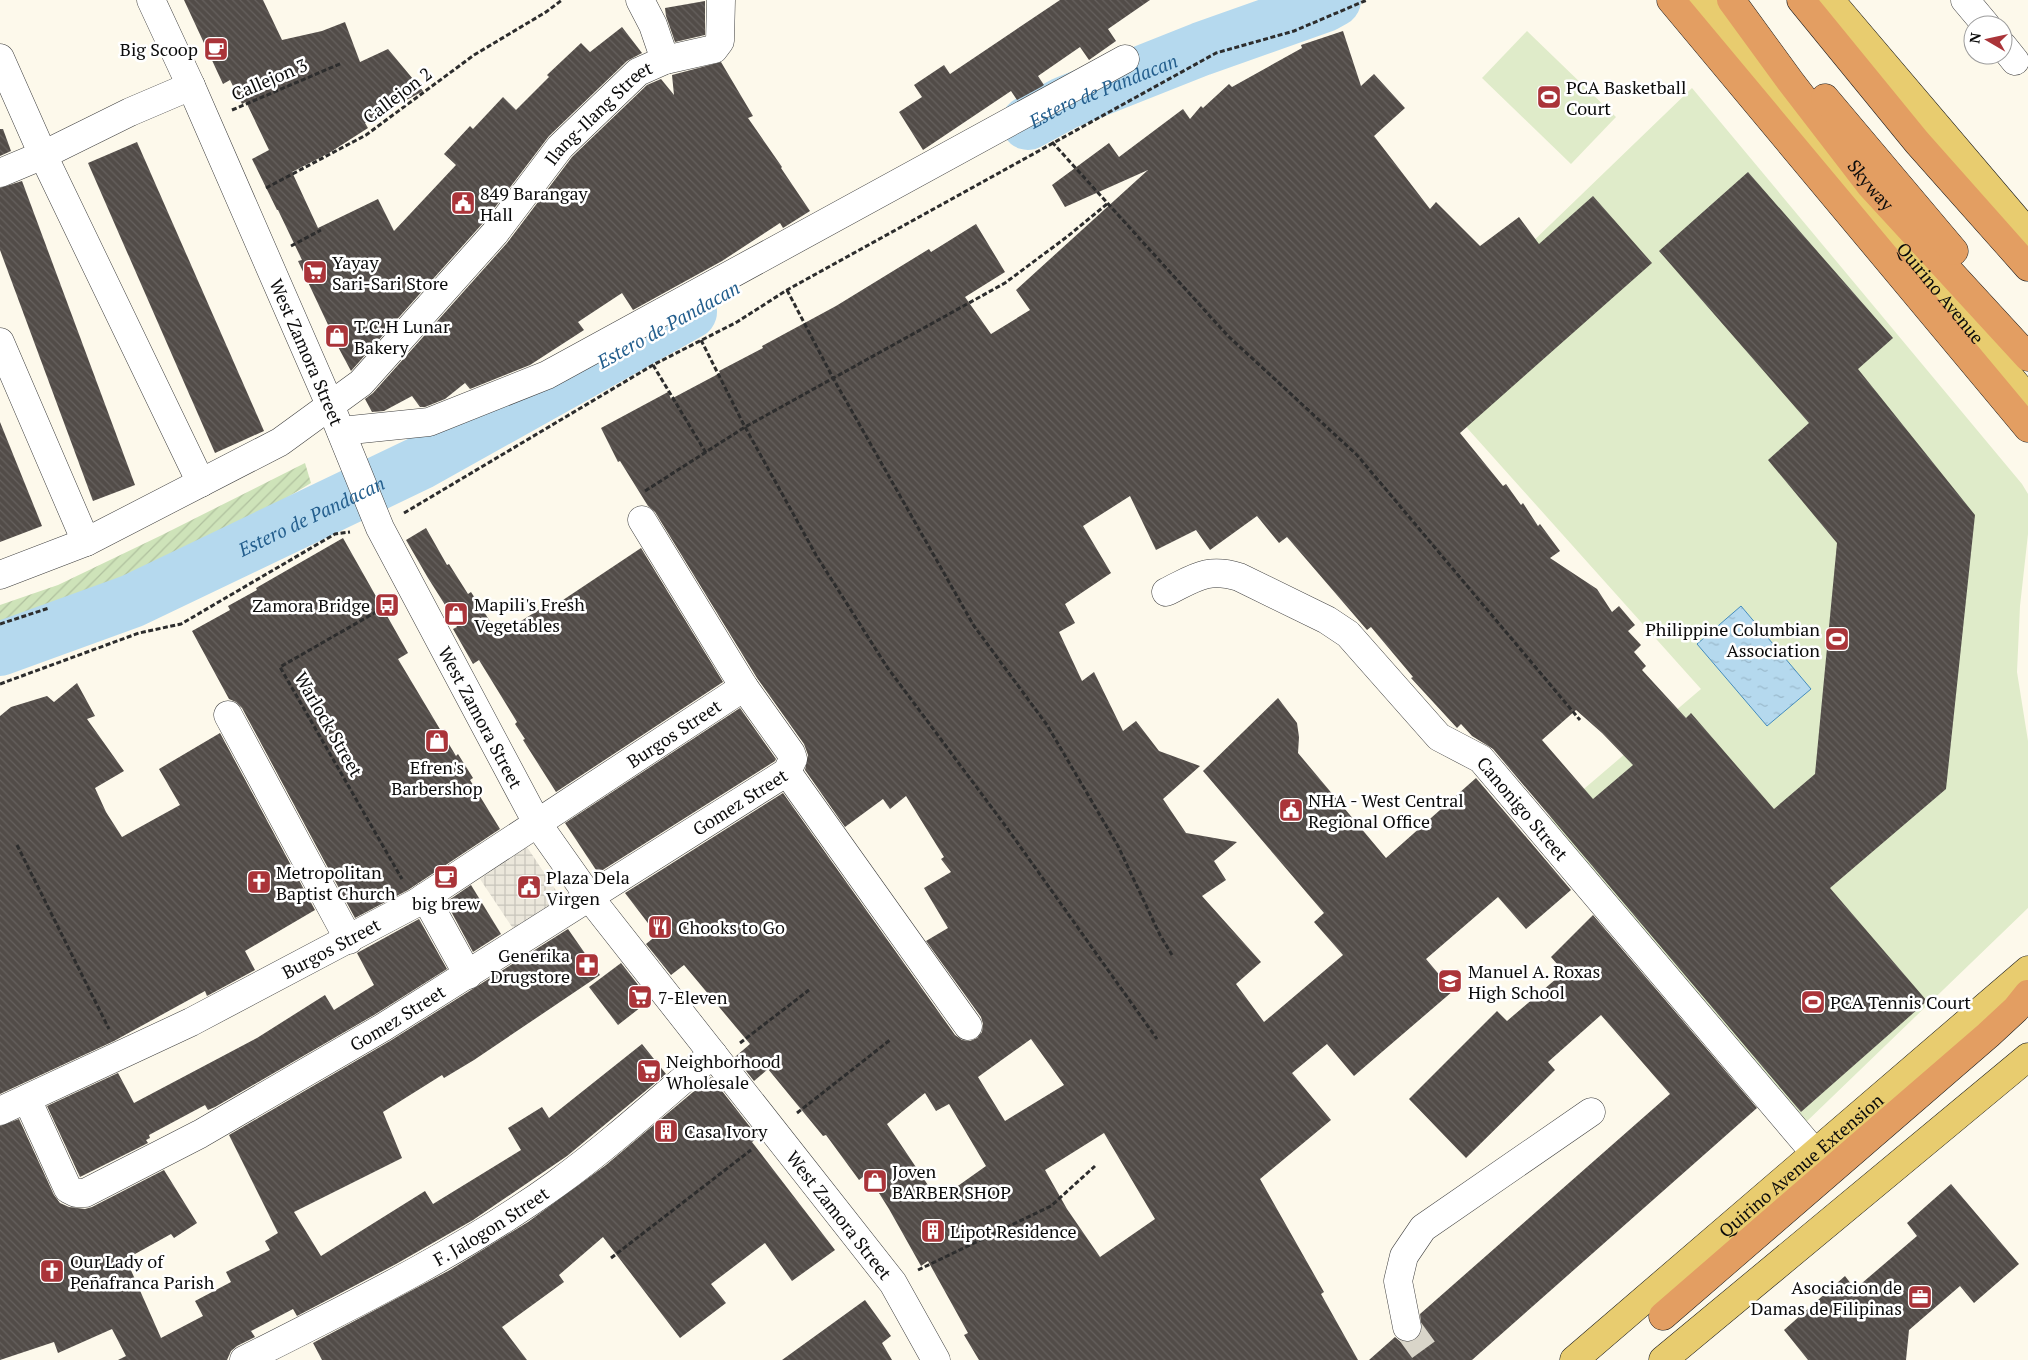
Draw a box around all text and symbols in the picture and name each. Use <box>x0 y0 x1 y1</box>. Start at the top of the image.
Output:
north arrow <box>1963 15 2013 65</box>
text: N <box>1964 31 1985 45</box>
cafe icon: Big Scoop <box>203 36 229 62</box>
place label: Big Scoop <box>120 37 198 61</box>
water label: Estero de Pandacan <box>1023 47 1181 133</box>
street label: Callejon 3 <box>227 52 311 106</box>
street label: Ilang-Ilang Street <box>539 55 656 170</box>
street label: Callejon 2 <box>358 61 436 129</box>
place label: PCA Basketball Court <box>1566 75 1686 120</box>
sports icon: PCA Basketball Court <box>1536 84 1562 110</box>
street label: Skyway <box>1843 154 1900 216</box>
place label: 849 Barangay Hall <box>480 181 589 226</box>
public building icon: 849 Barangay Hall <box>450 190 476 216</box>
street label: Quirino Avenue <box>1892 237 1990 349</box>
place label: Yayay Sari-Sari Store <box>332 250 448 295</box>
supermarket icon: Yayay Sari-Sari Store <box>302 259 328 285</box>
water label: Estero de Pandacan <box>591 274 744 374</box>
street label: West Zamora Street <box>264 275 349 429</box>
place label: T.C.H Lunar Bakery <box>354 314 450 359</box>
shop icon: T.C.H Lunar Bakery <box>324 323 350 349</box>
water label: Estero de Pandacan <box>233 469 388 561</box>
bus stop icon: Zamora Bridge <box>374 592 400 618</box>
place label: Mapili's Fresh Vegetables <box>474 592 585 637</box>
place label: Zamora Bridge <box>252 593 370 617</box>
shop icon: Mapili's Fresh Vegetables <box>443 601 469 627</box>
place label: Philippine Columbian Association <box>1645 617 1820 662</box>
sports icon: Philippine Columbian Association <box>1824 626 1850 652</box>
street label: West Zamora Street <box>433 642 529 793</box>
street label: Warlock Street <box>289 667 369 781</box>
street label: Burgos Street <box>622 693 726 773</box>
shop icon: Efren's Barbershop <box>424 728 450 754</box>
street label: Canonigo Street <box>1472 751 1574 866</box>
place label: Efren's Barbershop <box>391 755 483 800</box>
street label: Gomez Street <box>688 763 792 841</box>
place label: NHA - West Central Regional Office <box>1308 788 1464 833</box>
public building icon: NHA - West Central Regional Office <box>1278 797 1304 823</box>
place label: Metropolitan Baptist Church <box>276 860 396 905</box>
cafe icon: big brew <box>433 864 459 890</box>
place label: Plaza Dela Virgen <box>546 865 630 910</box>
church icon: Metropolitan Baptist Church <box>246 869 272 895</box>
public building icon: Plaza Dela Virgen <box>516 874 542 900</box>
place label: big brew <box>412 891 481 915</box>
street label: Burgos Street <box>278 912 385 984</box>
restaurant icon: Chooks to Go <box>647 914 673 940</box>
place label: Chooks to Go <box>678 915 785 939</box>
place label: Generika Drugstore <box>490 943 570 988</box>
pharmacy icon: Generika Drugstore <box>574 952 600 978</box>
place label: Manuel A. Roxas High School <box>1468 959 1600 1004</box>
school or university icon: Manuel A. Roxas High School <box>1437 968 1463 994</box>
street label: Gomez Street <box>345 979 450 1056</box>
supermarket icon: 7-Eleven <box>627 984 653 1010</box>
place label: 7-Eleven <box>658 985 728 1009</box>
sports icon: PCA Tennis Court <box>1800 989 1826 1015</box>
place label: PCA Tennis Court <box>1830 990 1971 1014</box>
place label: Neighborhood Wholesale <box>666 1049 781 1094</box>
supermarket icon: Neighborhood Wholesale <box>636 1058 662 1084</box>
street label: Quirino Avenue Extension <box>1713 1088 1888 1243</box>
building icon: Casa Ivory <box>653 1118 679 1144</box>
place label: Casa Ivory <box>684 1119 768 1143</box>
street label: West Zamora Street <box>781 1146 898 1285</box>
place label: Joven BARBER SHOP <box>892 1159 1011 1204</box>
shop icon: Joven BARBER SHOP <box>862 1168 888 1194</box>
street label: F. Jalogon Street <box>429 1181 554 1271</box>
building icon: Lipot Residence <box>920 1218 946 1244</box>
place label: Lipot Residence <box>950 1219 1077 1243</box>
place label: Our Lady of Peñafranca Parish <box>70 1249 215 1294</box>
church icon: Our Lady of Peñafranca Parish <box>39 1258 65 1284</box>
place label: Asociacion de Damas de Filipinas <box>1751 1275 1902 1320</box>
office icon: Asociacion de Damas de Filipinas <box>1907 1284 1933 1310</box>

